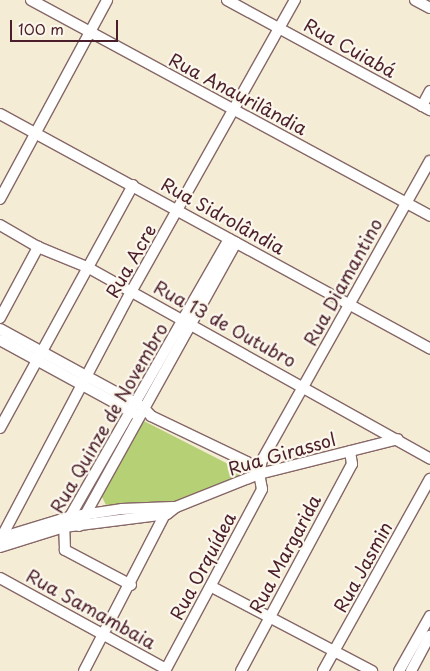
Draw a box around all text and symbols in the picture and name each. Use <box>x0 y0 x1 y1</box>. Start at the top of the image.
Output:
scale bar <box>12 10 120 42</box>
street label: Rua Cuiabá <box>300 14 400 82</box>
text: 100 m <box>18 17 64 40</box>
street label: Rua Anaurilândia <box>165 48 311 140</box>
street label: Rua Sidrolândia <box>157 173 289 259</box>
street label: Rua Diamantino <box>299 215 387 349</box>
street label: Rua Acre <box>101 220 161 302</box>
street label: Rua 13 de Outubro <box>149 275 301 373</box>
street label: Rua Quinze de Novembro <box>45 318 173 518</box>
street label: Rua Girassol <box>226 428 338 480</box>
street label: Rua Margarida <box>245 491 325 617</box>
street label: Rua Orquídea <box>165 507 241 625</box>
street label: Rua Jasmin <box>329 517 397 617</box>
street label: Rua Samambaia <box>23 564 159 654</box>

